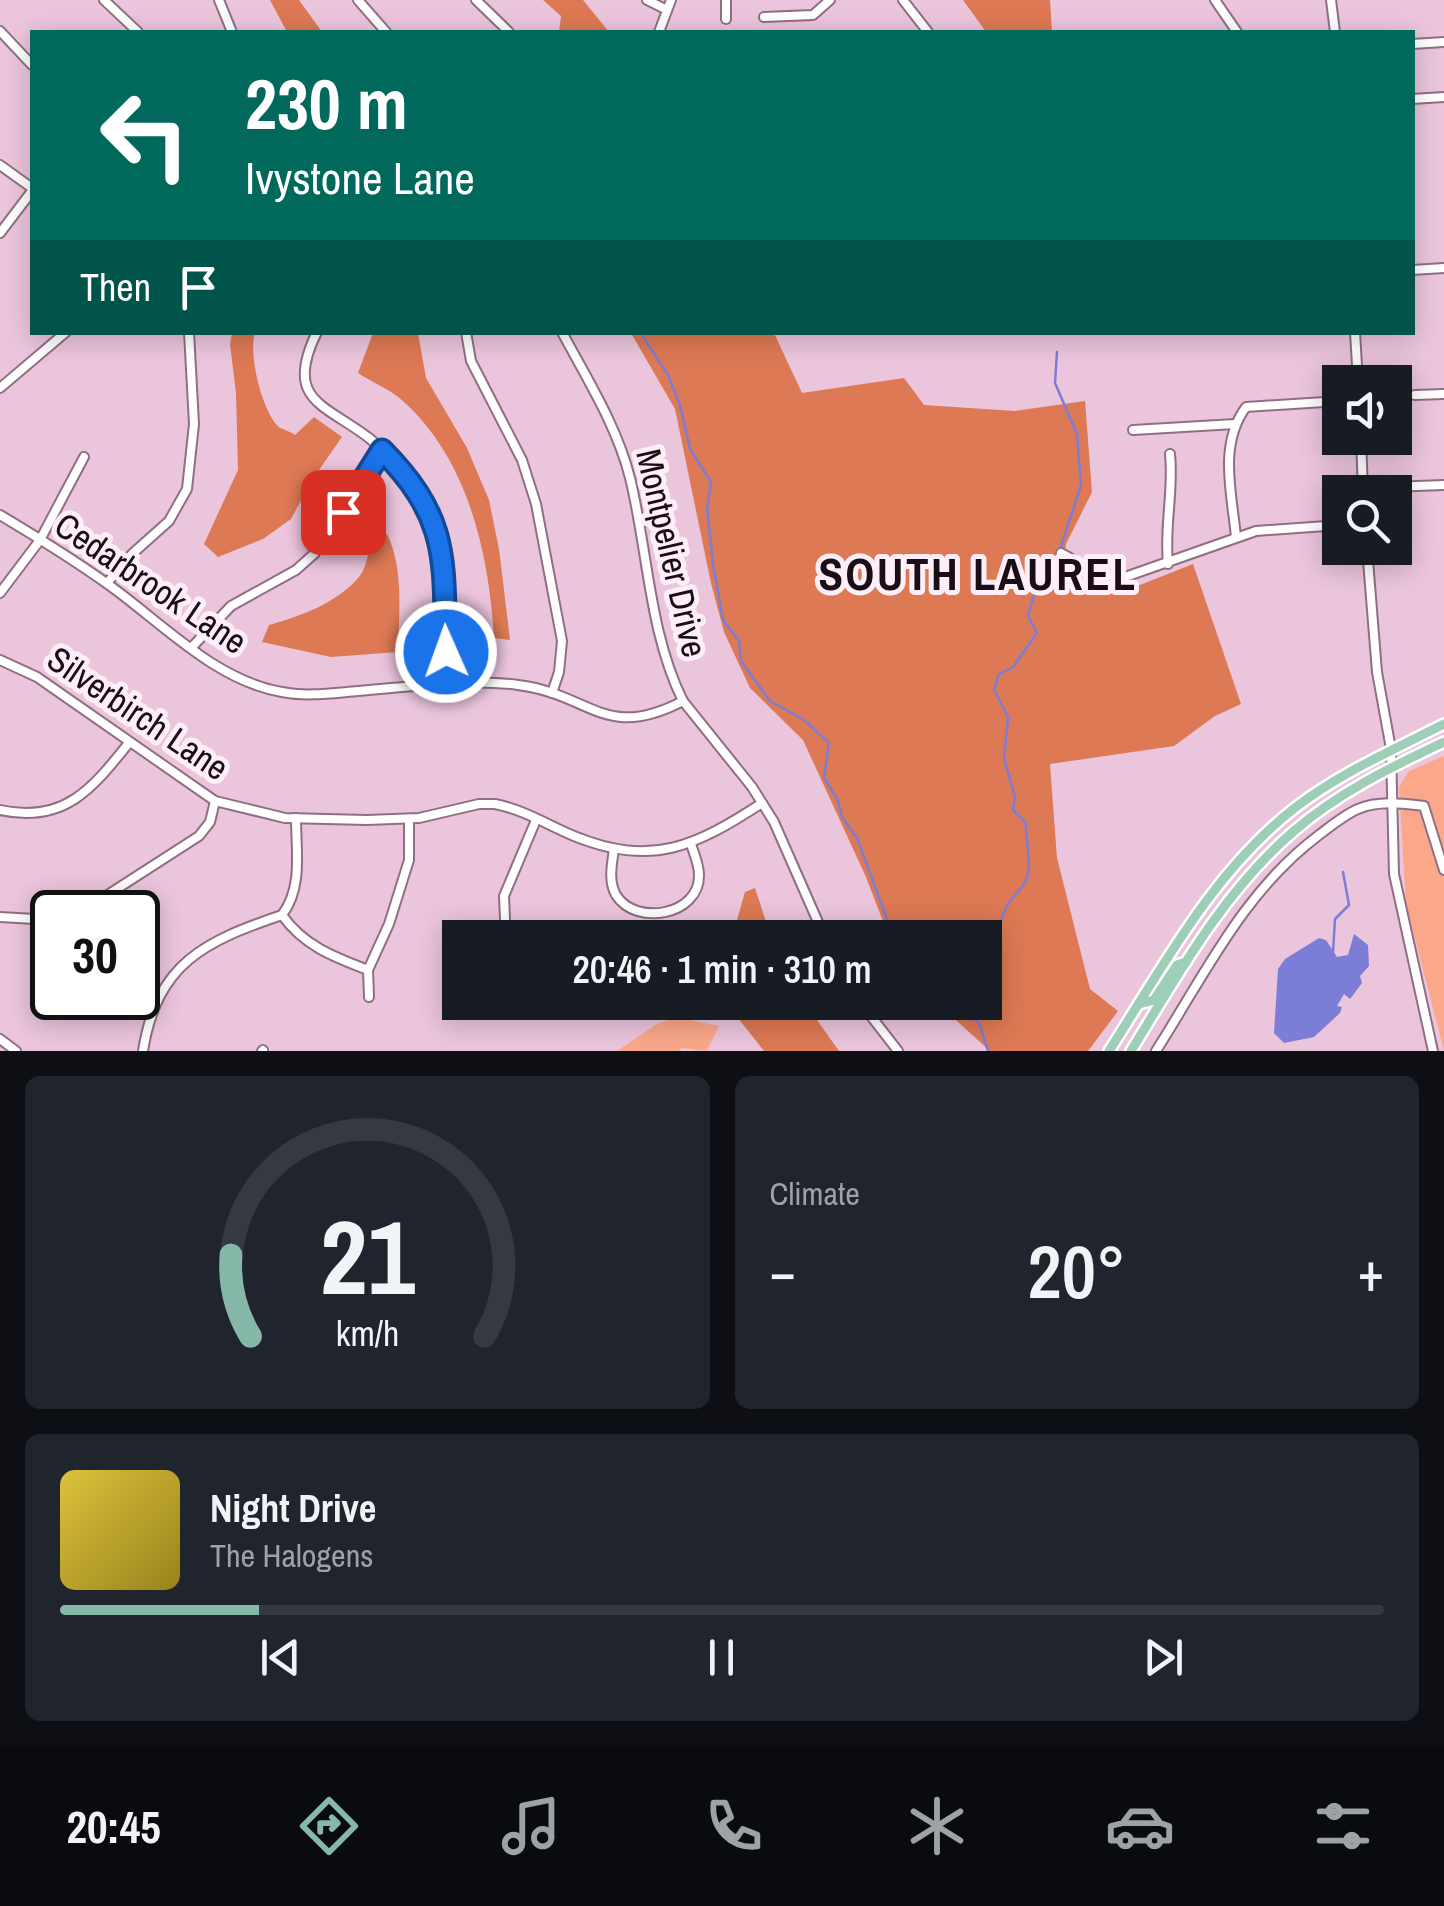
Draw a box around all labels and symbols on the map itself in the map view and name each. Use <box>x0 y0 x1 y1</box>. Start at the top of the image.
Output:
street label: Montpelier Drive <box>625 444 719 662</box>
pin <box>301 470 386 555</box>
street label: Cedarbrook Lane <box>46 502 256 664</box>
district label: SOUTH LAUREL <box>818 543 1138 604</box>
position arrow <box>394 600 498 704</box>
street label: Silverbirch Lane <box>38 635 238 791</box>
speed limit sign: 30 <box>30 890 160 1020</box>

